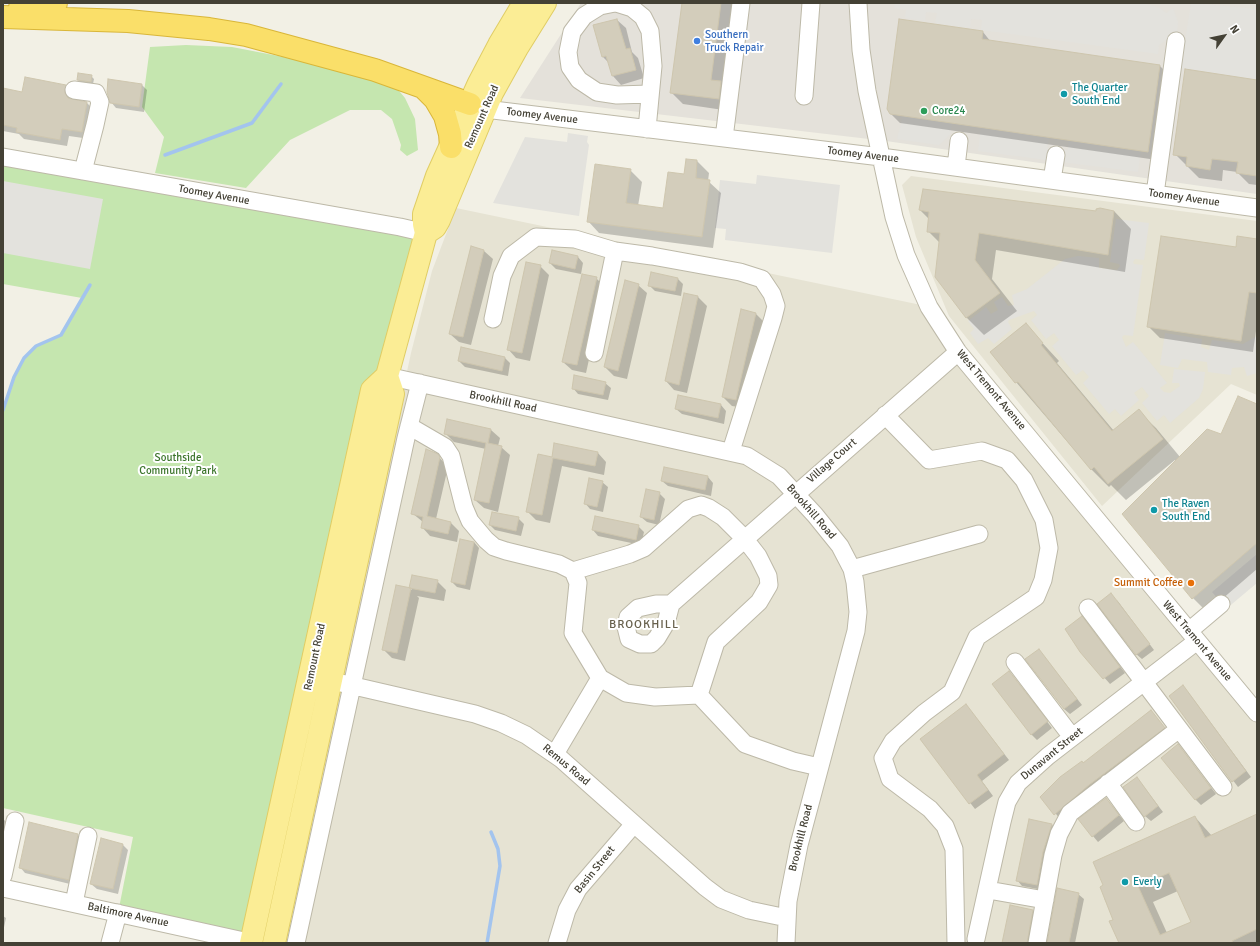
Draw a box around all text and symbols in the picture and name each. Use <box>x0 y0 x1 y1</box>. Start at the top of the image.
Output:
north arrow <box>1204 16 1244 56</box>
text: N <box>1227 22 1242 36</box>
place label: Southern Truck Repair <box>705 28 763 54</box>
marker: Southern Truck Repair <box>692 36 702 46</box>
place label: The Quarter South End <box>1072 81 1128 107</box>
street label: Remount Road <box>462 83 502 151</box>
marker: The Quarter South End <box>1059 89 1069 99</box>
place label: Core24 <box>932 104 966 118</box>
street label: Toomey Avenue <box>505 105 579 127</box>
marker: Core24 <box>919 106 929 116</box>
street label: Toomey Avenue <box>826 144 900 166</box>
street label: Toomey Avenue <box>177 182 251 208</box>
street label: Toomey Avenue <box>1147 186 1221 210</box>
street label: West Tremont Avenue <box>954 347 1028 433</box>
street label: Brookhill Road <box>468 388 538 416</box>
street label: Village Court <box>805 436 859 486</box>
park label: Southside Community Park <box>139 451 217 477</box>
street label: Brookhill Road <box>784 482 838 542</box>
place label: The Raven South End <box>1162 497 1210 523</box>
marker: The Raven South End <box>1149 505 1159 515</box>
place label: Summit Coffee <box>1114 576 1183 590</box>
marker: Summit Coffee <box>1186 578 1196 588</box>
street label: West Tremont Avenue <box>1160 598 1234 684</box>
district label: BROOKHILL <box>609 618 679 632</box>
street label: Remount Road <box>301 622 329 692</box>
street label: Dunavant Street <box>1018 725 1086 783</box>
street label: Remus Road <box>540 741 592 789</box>
street label: Brookhill Road <box>786 803 816 873</box>
street label: Basin Street <box>572 844 618 896</box>
place label: Everly <box>1133 875 1162 889</box>
marker: Everly <box>1120 877 1130 887</box>
street label: Baltimore Avenue <box>86 900 170 930</box>

